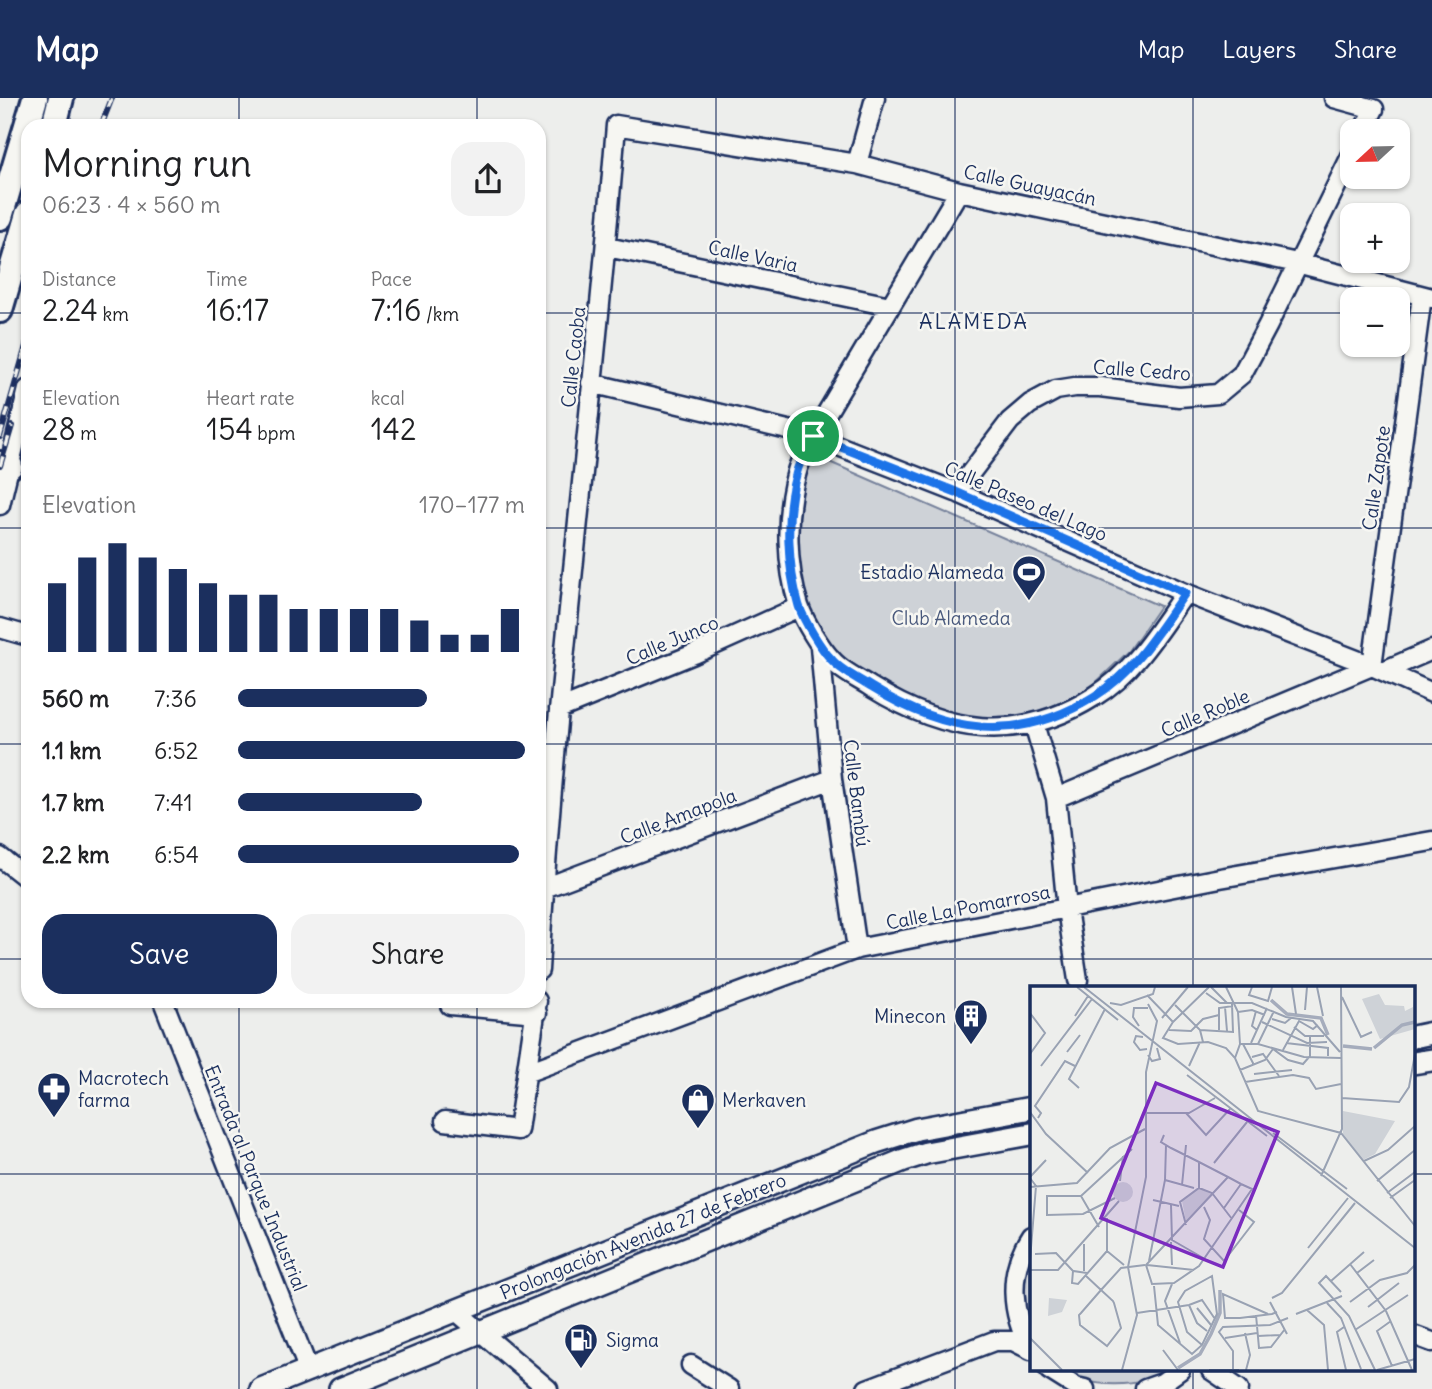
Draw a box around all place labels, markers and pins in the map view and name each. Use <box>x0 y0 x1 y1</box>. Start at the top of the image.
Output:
pin <box>783 406 843 466</box>
sports icon: Estadio Alameda <box>1010 553 1048 602</box>
place label: Estadio Alameda <box>860 560 1004 584</box>
building icon: Minecon <box>952 997 990 1046</box>
place label: Minecon <box>874 1004 946 1028</box>
place label: Macrotech farma <box>78 1066 169 1112</box>
pharmacy icon: Macrotech farma <box>35 1070 73 1119</box>
shop icon: Merkaven <box>679 1081 717 1130</box>
place label: Merkaven <box>722 1088 806 1112</box>
fuel station icon: Sigma <box>562 1321 600 1370</box>
place label: Sigma <box>606 1328 659 1352</box>

